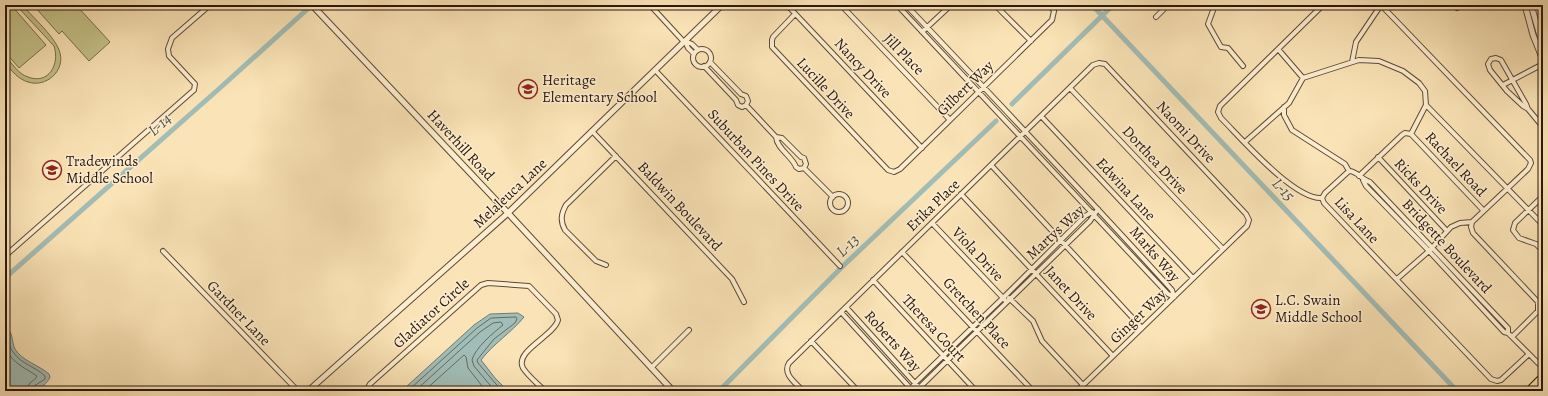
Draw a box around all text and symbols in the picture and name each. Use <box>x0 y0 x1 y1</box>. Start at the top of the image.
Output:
street label: Jill Place <box>879 29 929 79</box>
street label: Nancy Drive <box>830 34 896 103</box>
street label: Lucille Drive <box>792 53 860 123</box>
street label: Gilbert Way <box>932 56 998 120</box>
place label: Heritage Elementary School <box>542 70 657 107</box>
school or university icon: Heritage Elementary School <box>517 78 539 100</box>
street label: Naomi Drive <box>1152 97 1220 168</box>
street label: Suburban Pines Drive <box>703 104 809 216</box>
street label: Haverhill Road <box>423 105 500 186</box>
water label: L-14 <box>143 108 176 141</box>
street label: Dorthea Drive <box>1118 121 1192 199</box>
street label: Rachael Road <box>1421 127 1492 201</box>
place label: Tradewinds Middle School <box>66 151 153 188</box>
street label: Melaleuca Lane <box>469 153 551 232</box>
street label: Edwina Lane <box>1092 153 1160 225</box>
street label: Ricks Drive <box>1390 154 1452 219</box>
street label: Baldwin Boulevard <box>633 157 727 256</box>
school or university icon: Tradewinds Middle School <box>41 159 63 181</box>
water label: L-15 <box>1267 173 1300 207</box>
street label: Erika Place <box>902 174 964 236</box>
street label: Lisa Lane <box>1330 192 1384 248</box>
street label: Bridgette Boulevard <box>1398 194 1497 298</box>
street label: Martys Way <box>1022 200 1088 264</box>
street label: Viola Drive <box>947 222 1009 286</box>
street label: Marks Way <box>1125 222 1185 286</box>
water label: L-13 <box>831 229 864 262</box>
street label: Janet Drive <box>1041 261 1102 325</box>
street label: Gladiator Circle <box>388 273 474 353</box>
street label: Gretchen Place <box>939 273 1016 353</box>
street label: Gardner Lane <box>203 276 275 350</box>
street label: Ginger Way <box>1105 284 1171 348</box>
street label: Theresa Court <box>898 290 970 366</box>
place label: L.C. Swain Middle School <box>1275 290 1362 327</box>
school or university icon: L.C. Swain Middle School <box>1250 298 1272 320</box>
street label: Roberts Way <box>860 306 926 376</box>

